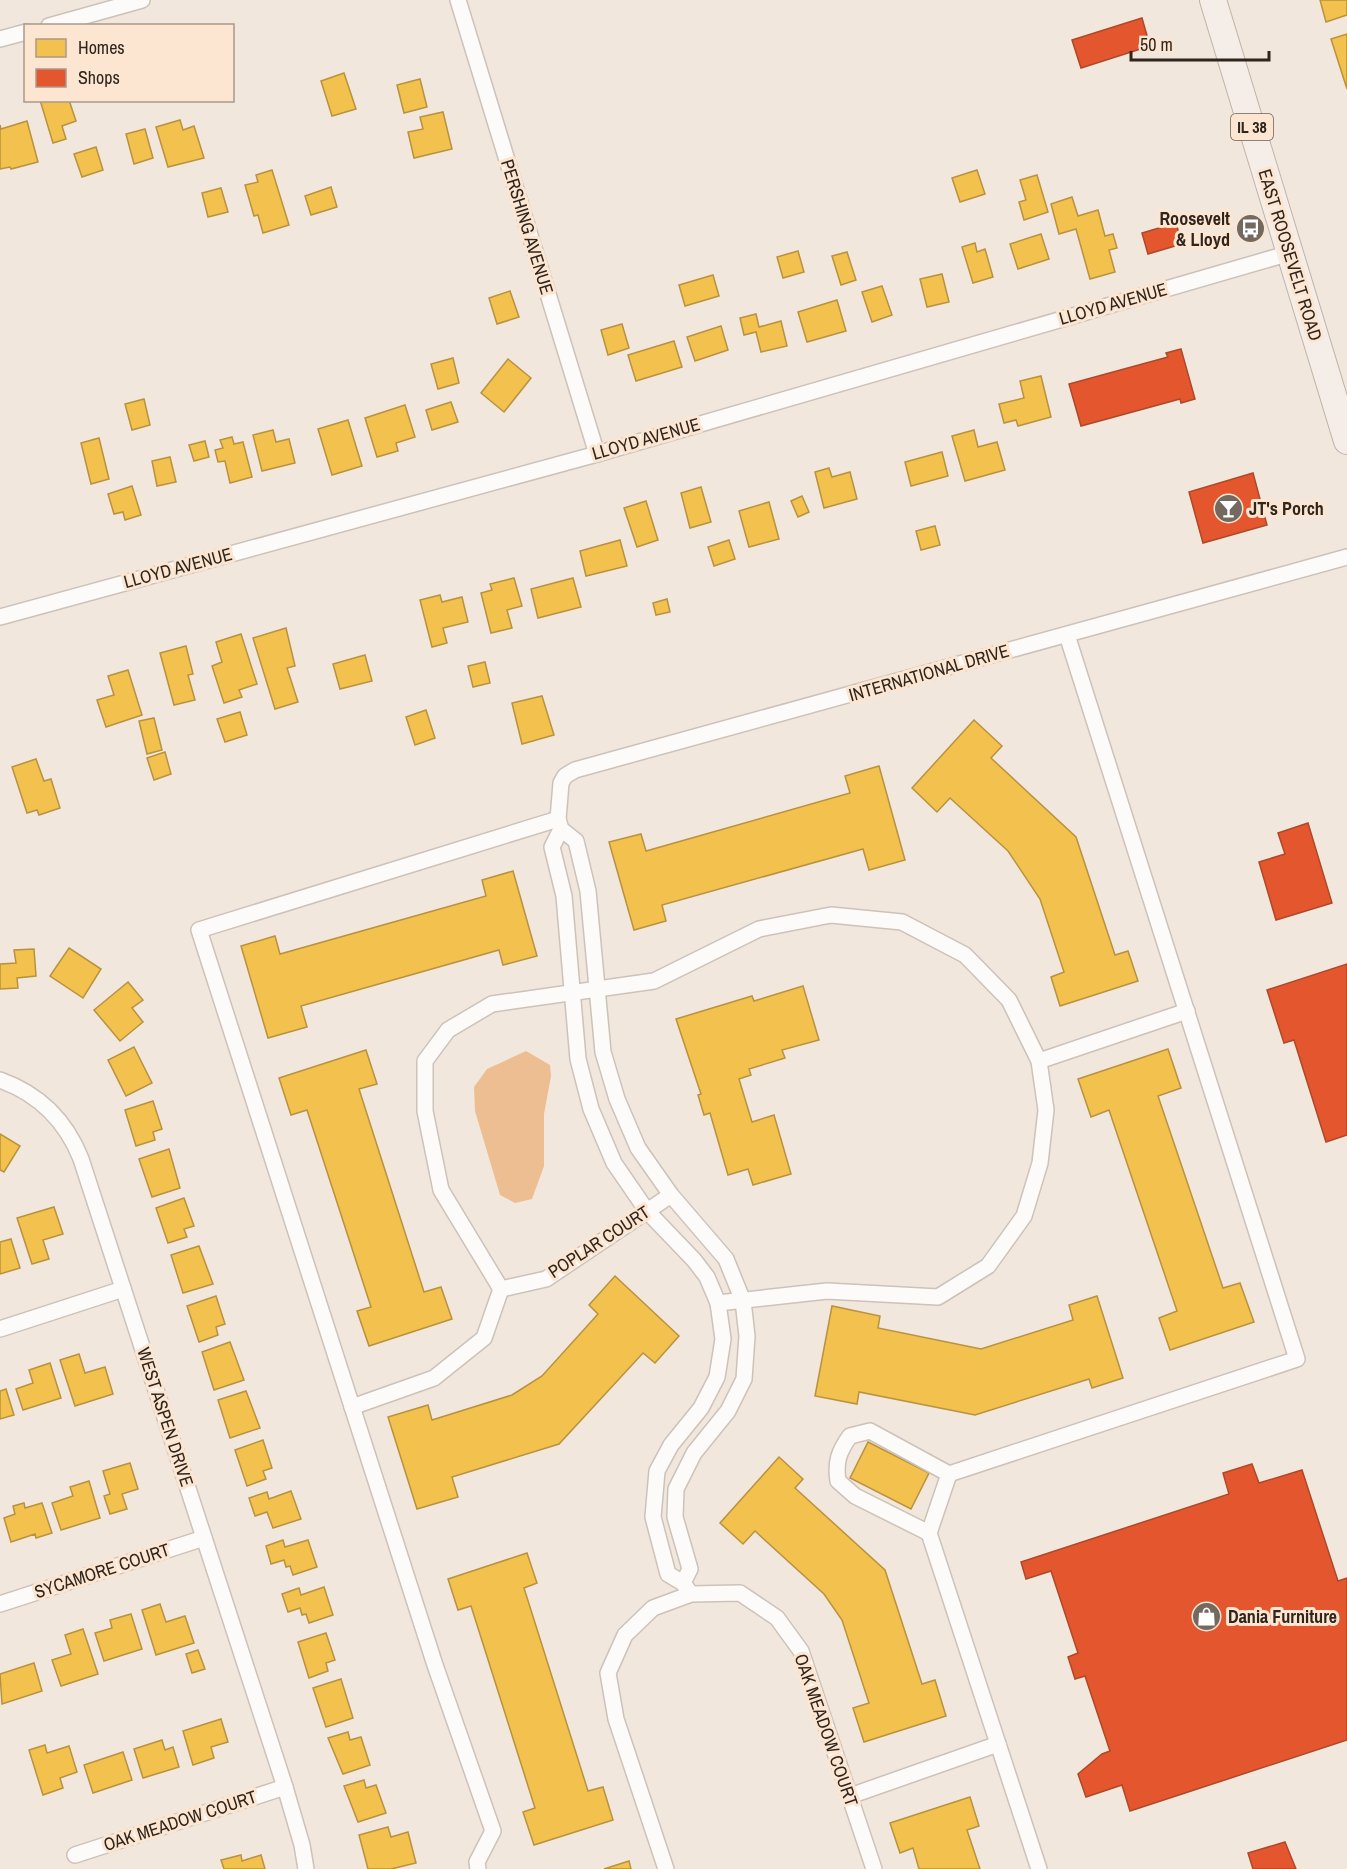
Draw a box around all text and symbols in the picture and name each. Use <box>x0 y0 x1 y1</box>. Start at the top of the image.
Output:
legend <box>24 24 234 102</box>
scale bar <box>1131 24 1269 62</box>
text: 50 m <box>1140 32 1173 57</box>
text: Homes <box>78 35 125 60</box>
text: Shops <box>78 65 120 90</box>
road number: IL 38 <box>1231 114 1273 140</box>
street label: PERSHING AVENUE <box>495 156 560 297</box>
street label: EAST ROOSEVELT ROAD <box>1252 166 1328 344</box>
place label: Roosevelt & Lloyd <box>1159 206 1230 252</box>
bus stop icon: Roosevelt & Lloyd <box>1235 213 1267 245</box>
street label: LLOYD AVENUE <box>1056 276 1170 331</box>
street label: LLOYD AVENUE <box>589 411 703 466</box>
bar icon: JT's Porch <box>1212 493 1244 525</box>
place label: JT's Porch <box>1249 496 1324 521</box>
street label: LLOYD AVENUE <box>121 541 235 594</box>
street label: INTERNATIONAL DRIVE <box>846 638 1012 707</box>
street label: POPLAR COURT <box>543 1199 654 1284</box>
street label: WEST ASPEN DRIVE <box>131 1344 200 1490</box>
street label: SYCAMORE COURT <box>31 1537 173 1604</box>
shop icon: Dania Furniture <box>1191 1601 1223 1633</box>
place label: Dania Furniture <box>1228 1604 1337 1629</box>
street label: OAK MEADOW COURT <box>789 1650 864 1809</box>
street label: OAK MEADOW COURT <box>100 1784 260 1857</box>

